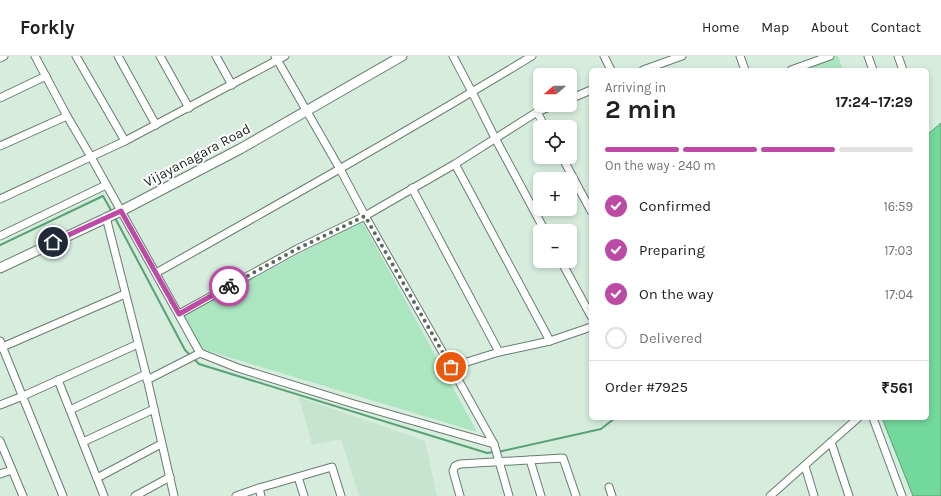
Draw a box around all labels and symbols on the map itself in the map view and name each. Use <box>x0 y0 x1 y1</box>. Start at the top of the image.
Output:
north arrow <box>533 68 577 112</box>
street label: Vijayanagara Road <box>141 120 254 191</box>
pin <box>36 225 70 259</box>
courier <box>209 266 249 306</box>
pin <box>434 350 468 384</box>

